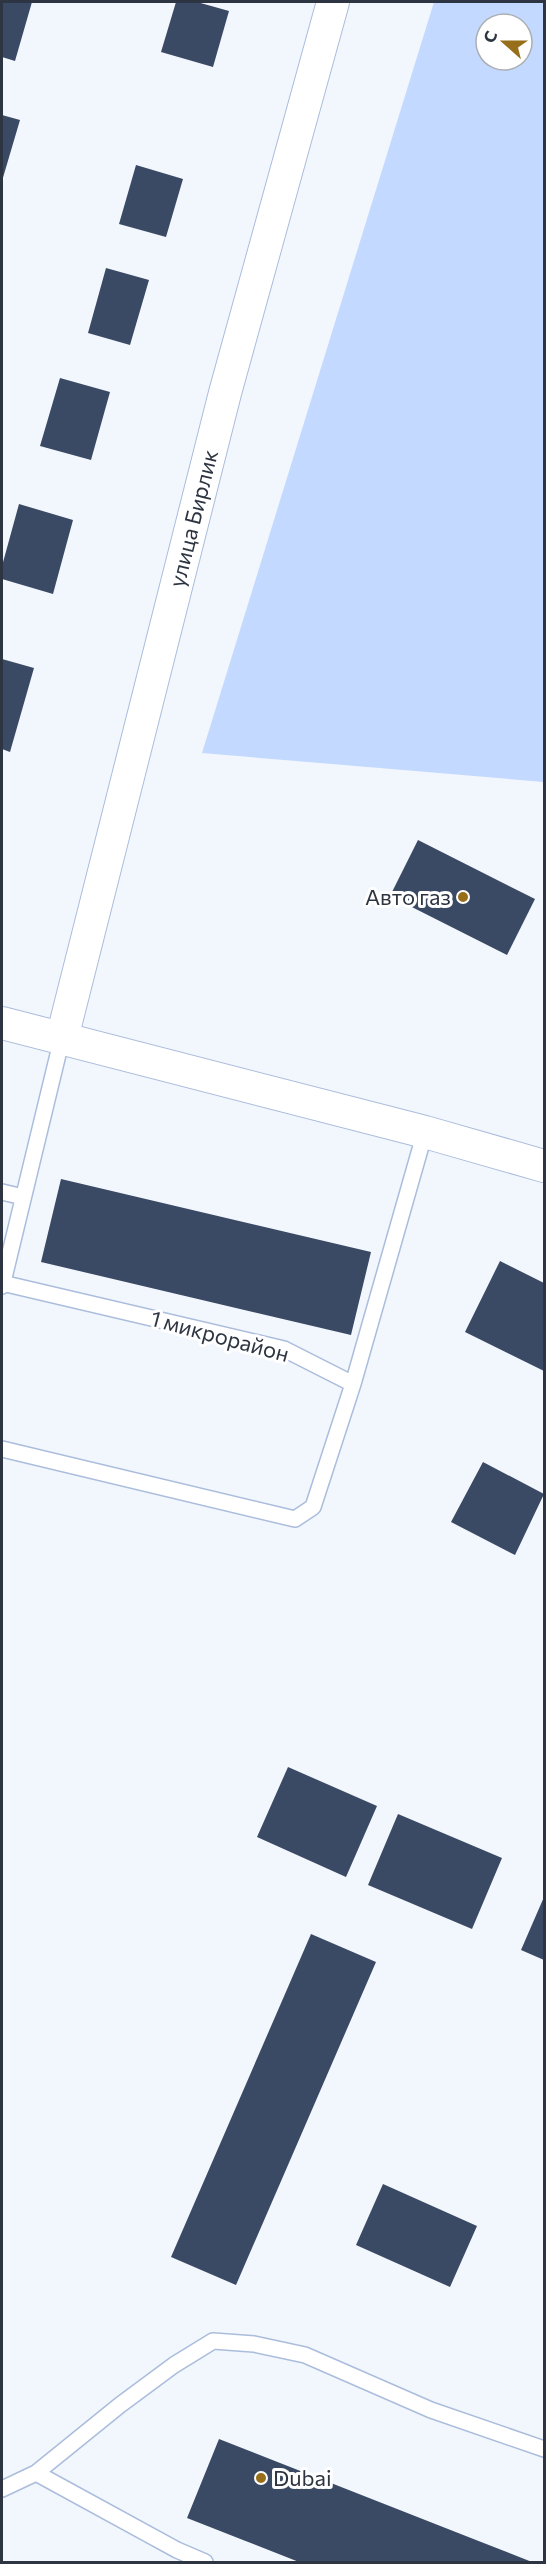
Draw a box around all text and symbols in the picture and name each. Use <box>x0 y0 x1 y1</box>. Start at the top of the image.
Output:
north arrow <box>474 12 534 72</box>
text: С <box>479 28 500 45</box>
street label: улица Бирлик <box>162 446 223 590</box>
place label: Авто газ <box>365 883 451 910</box>
marker: Авто газ <box>456 890 470 904</box>
street label: 1 микрорайон <box>148 1304 292 1367</box>
place label: Dubai <box>273 2464 332 2491</box>
marker: Dubai <box>254 2471 268 2485</box>

